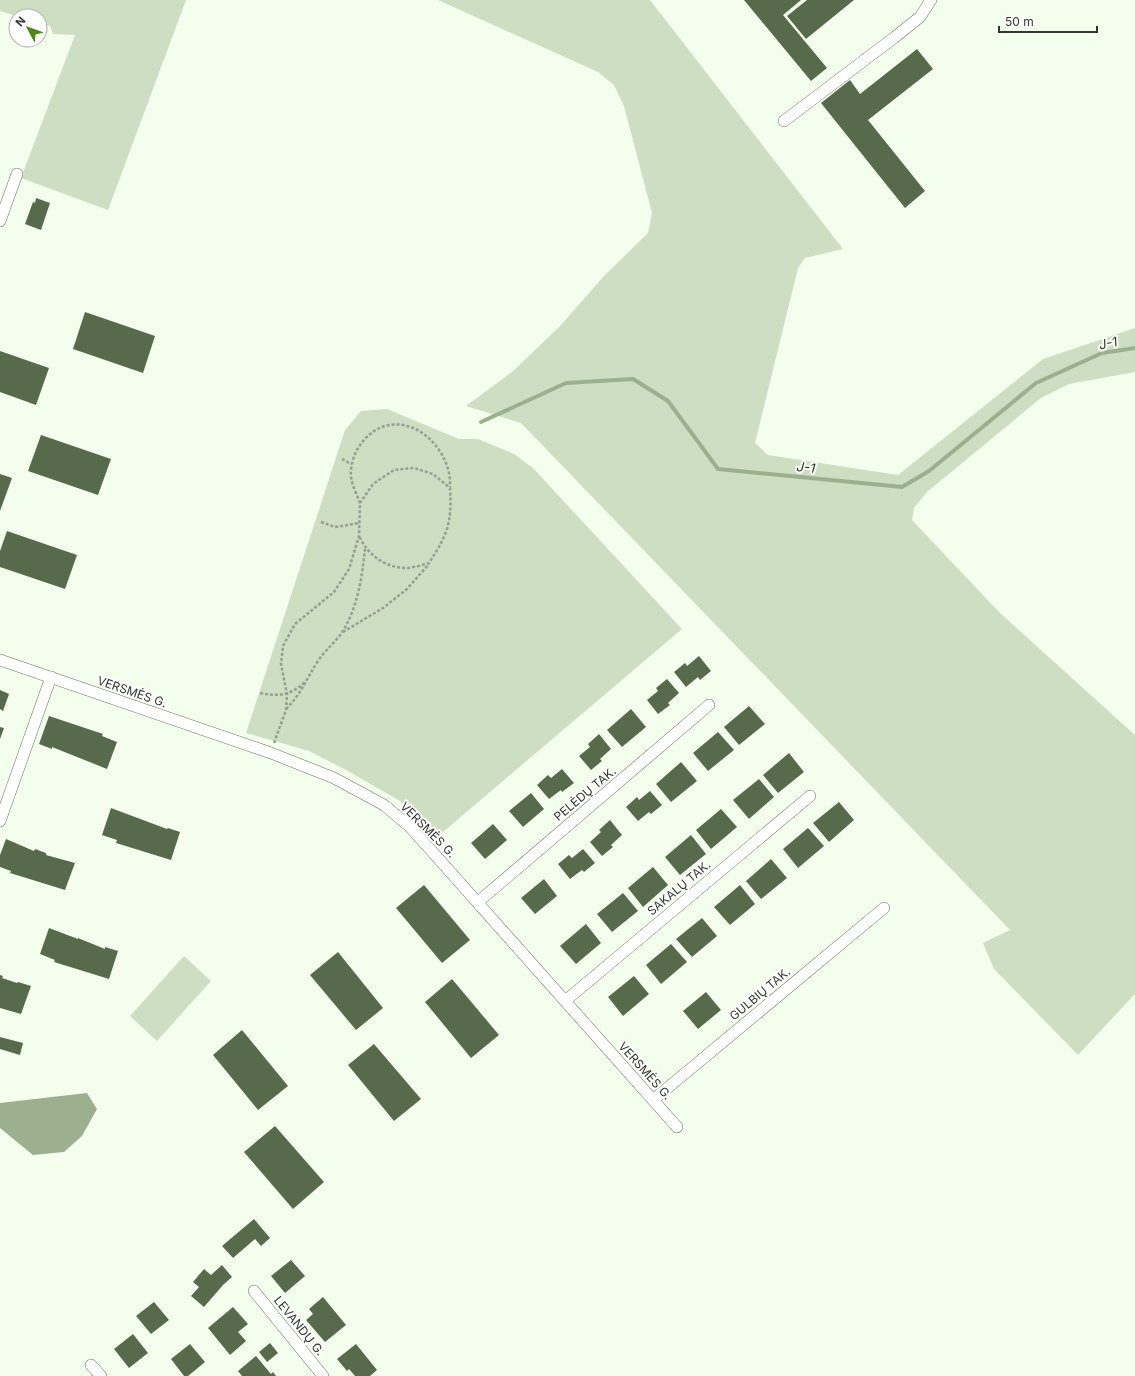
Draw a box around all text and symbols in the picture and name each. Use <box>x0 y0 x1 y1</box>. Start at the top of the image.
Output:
north arrow <box>8 8 48 48</box>
scale bar <box>999 8 1097 34</box>
text: N <box>12 14 28 29</box>
text: 50 m <box>1005 14 1034 29</box>
water label: J-1 <box>1097 333 1119 353</box>
water label: J-1 <box>796 458 817 476</box>
street label: VERSMĖS G. <box>95 673 169 710</box>
street label: PELĖDŲ TAK. <box>551 763 619 824</box>
street label: VERSMĖS G. <box>397 799 459 861</box>
street label: SAKALŲ TAK. <box>644 857 713 918</box>
street label: GULBIŲ TAK. <box>726 964 793 1023</box>
street label: VERSMĖS G. <box>616 1039 675 1103</box>
street label: LEVANDŲ G. <box>271 1293 328 1358</box>

